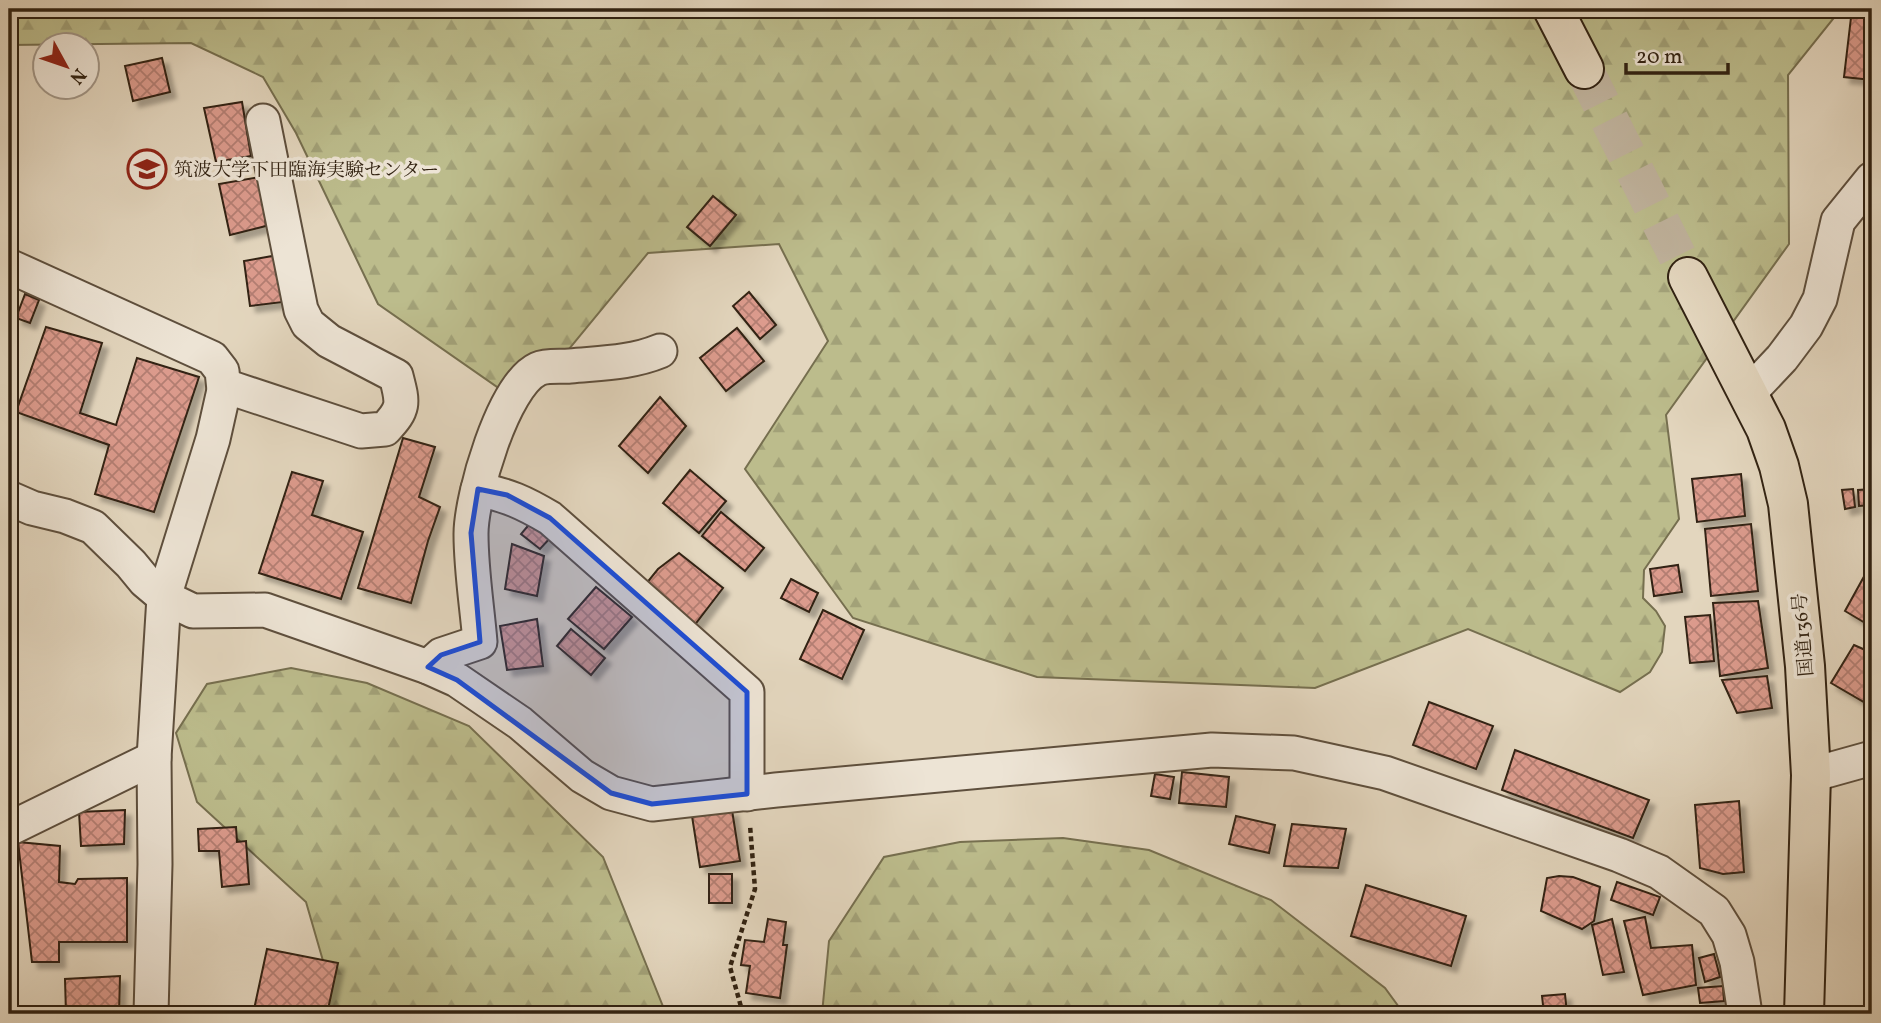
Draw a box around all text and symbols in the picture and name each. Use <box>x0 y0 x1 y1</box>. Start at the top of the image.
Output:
north arrow <box>32 32 102 102</box>
scale bar <box>1626 32 1727 76</box>
text: 20 m <box>1636 43 1682 72</box>
text: N <box>63 62 92 89</box>
school or university icon: 筑波大学下田臨海実験センター <box>126 148 168 190</box>
place label: 筑波大学下田臨海実験センター <box>174 158 439 184</box>
street label: 国道136号 <box>1787 592 1821 678</box>

